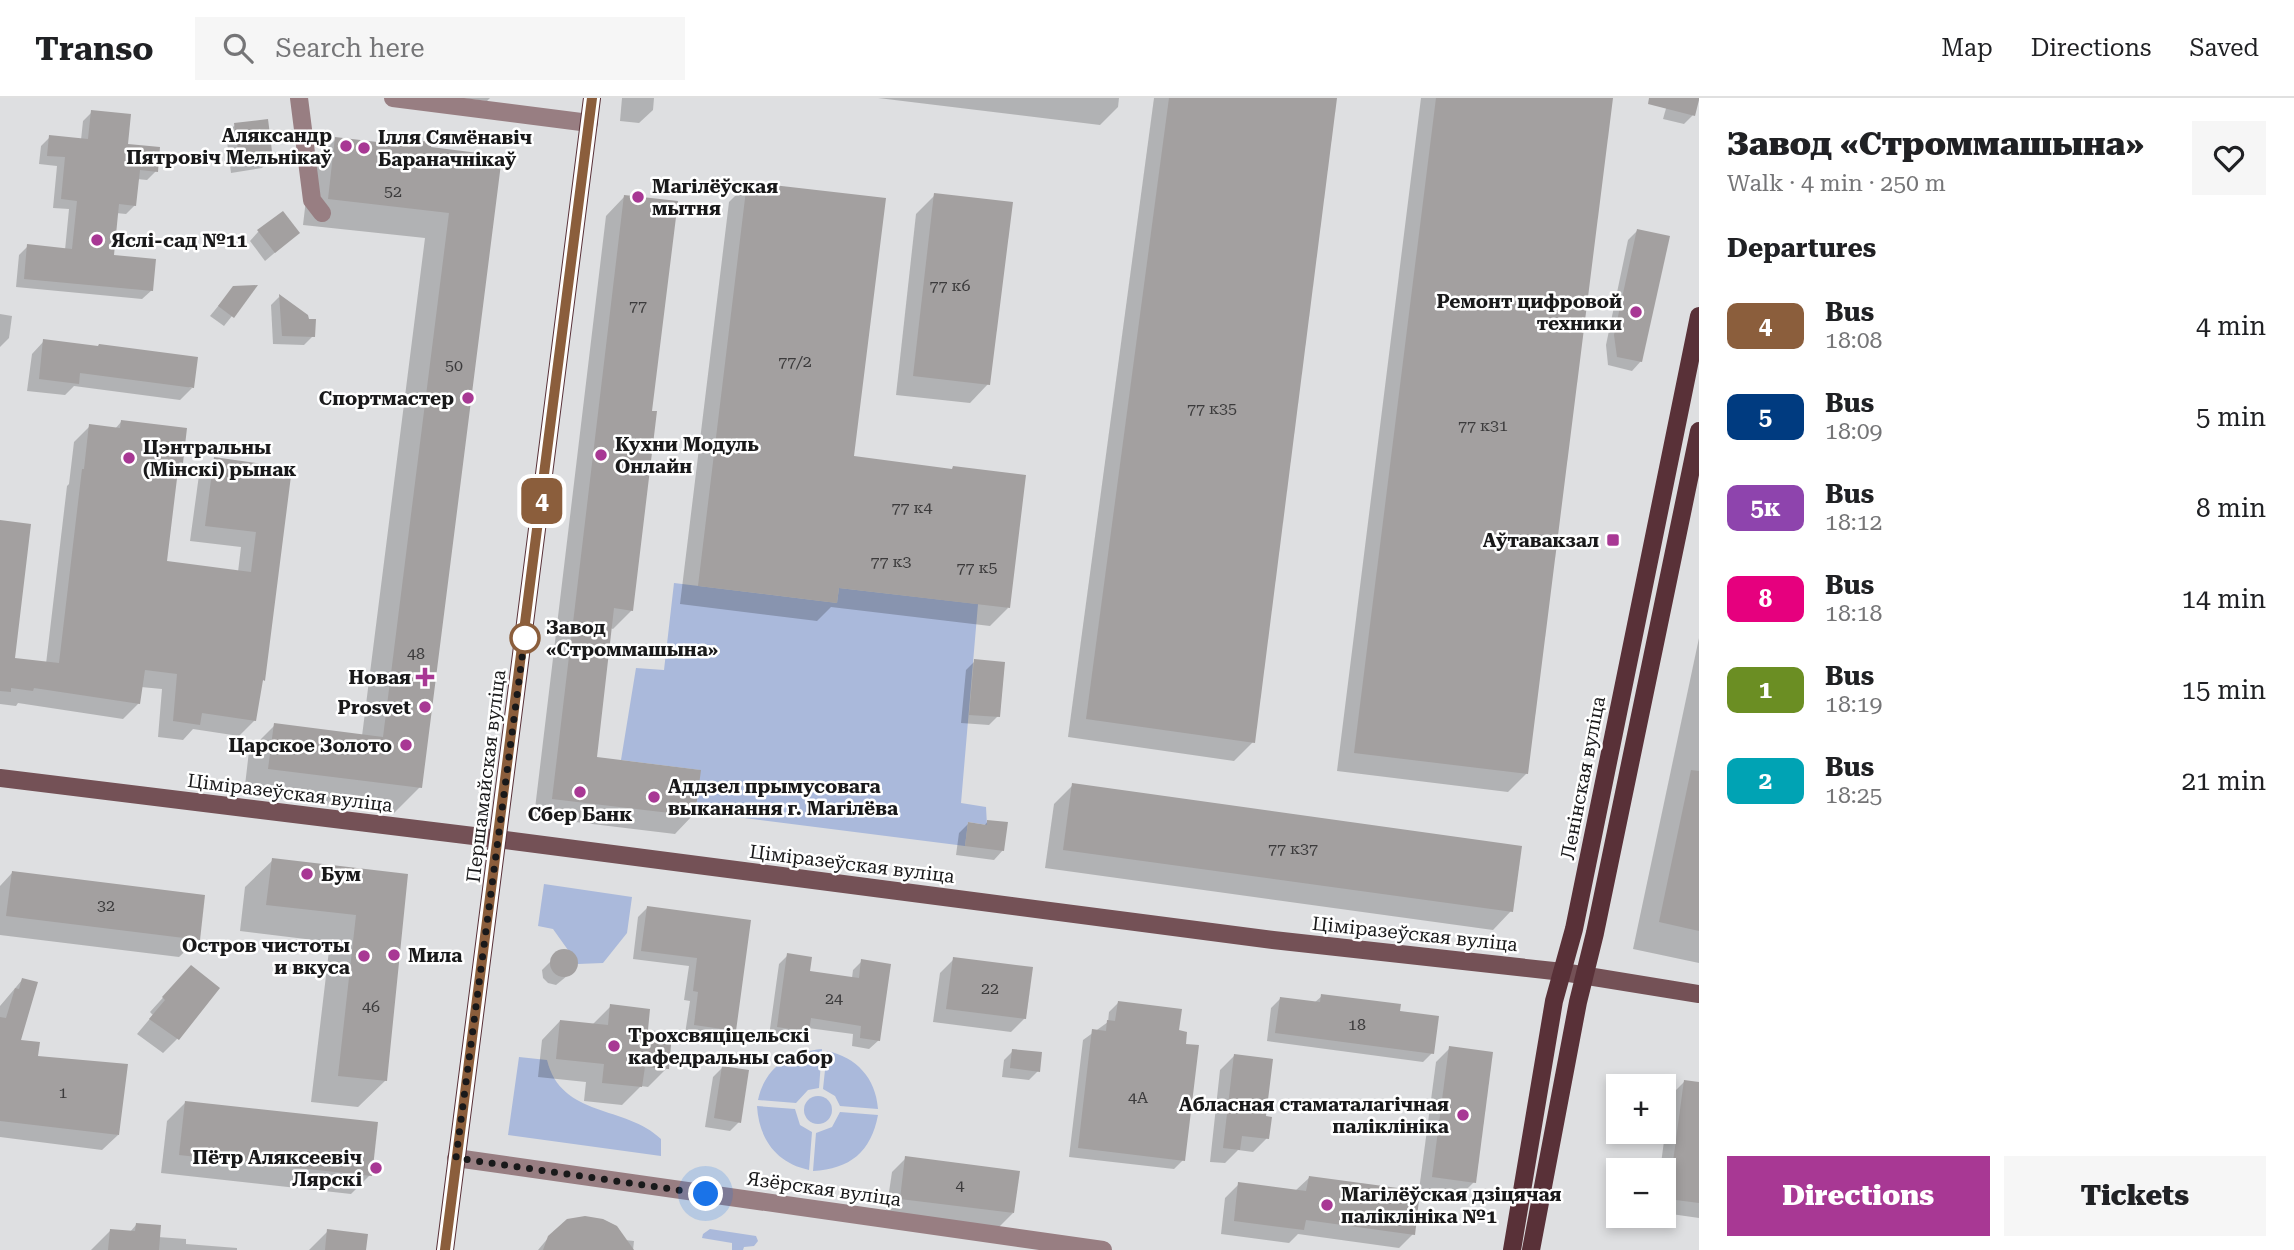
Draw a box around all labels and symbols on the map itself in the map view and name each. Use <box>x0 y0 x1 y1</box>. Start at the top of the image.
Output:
place label: Аляксандр Пятровіч Мельнікаў <box>126 124 333 169</box>
place label: Ілля Сямёнавіч Бараначнікаў <box>378 126 533 171</box>
marker: Аляксандр Пятровіч Мельнікаў <box>338 138 354 154</box>
marker: Ілля Сямёнавіч Бараначнікаў <box>356 140 372 156</box>
place label: Магілёўская мытня <box>652 175 778 220</box>
house number: 52 <box>384 182 402 201</box>
marker: Магілёўская мытня <box>630 189 646 205</box>
place label: Яслі-сад №11 <box>111 229 248 252</box>
marker: Яслі-сад №11 <box>89 232 105 248</box>
house number: 77 к6 <box>929 276 971 295</box>
place label: Ремонт цифровой техники <box>1437 290 1622 335</box>
house number: 77 <box>629 296 647 315</box>
marker: Ремонт цифровой техники <box>1628 304 1644 320</box>
house number: 77/2 <box>778 352 812 371</box>
house number: 50 <box>445 356 463 375</box>
place label: Спортмастер <box>319 387 454 410</box>
marker: Спортмастер <box>460 390 476 406</box>
house number: 77 к35 <box>1187 399 1237 418</box>
house number: 77 к31 <box>1458 416 1508 435</box>
place label: Кухни Модуль Онлайн <box>615 433 759 478</box>
place label: Цэнтральны (Мінскі) рынак <box>143 436 296 481</box>
marker: Кухни Модуль Онлайн <box>593 447 609 463</box>
marker: Цэнтральны (Мінскі) рынак <box>121 450 137 466</box>
line badge: 4 <box>519 478 565 524</box>
house number: 77 к4 <box>891 498 933 517</box>
place label: Аўтавакзал <box>1483 529 1599 552</box>
marker: Аўтавакзал <box>1605 532 1621 548</box>
house number: 77 к3 <box>870 552 912 571</box>
house number: 77 к5 <box>956 558 998 577</box>
place label: Завод «Строммашына» <box>546 616 718 661</box>
marker: Завод «Строммашына» <box>510 623 540 653</box>
house number: 48 <box>407 644 425 663</box>
place label: Новая <box>348 666 411 689</box>
street label: Першамайская вуліца <box>462 668 511 884</box>
marker: Новая <box>417 669 433 685</box>
street label: Ленінская вуліца <box>1556 694 1610 862</box>
place label: Prosvet <box>338 696 411 719</box>
marker: Prosvet <box>417 699 433 715</box>
place label: Царское Золото <box>228 734 392 757</box>
marker: Царское Золото <box>398 737 414 753</box>
street label: Ціміразеўская вуліца <box>186 769 395 817</box>
place label: Аддзел прымусовага выканання г. Магілёва <box>668 775 898 820</box>
marker: Сбер Банк <box>572 784 588 800</box>
marker: Аддзел прымусовага выканання г. Магілёва <box>646 789 662 805</box>
place label: Сбер Банк <box>528 803 632 826</box>
house number: 77 к37 <box>1268 839 1318 858</box>
street label: Ціміразеўская вуліца <box>748 840 957 888</box>
place label: Бум <box>321 863 361 886</box>
marker: Бум <box>299 866 315 882</box>
house number: 32 <box>97 896 115 915</box>
street label: Ціміразеўская вуліца <box>1311 912 1520 956</box>
place label: Остров чистоты и вкуса <box>182 934 350 979</box>
place label: Мила <box>408 944 462 967</box>
marker: Мила <box>386 947 402 963</box>
marker: Остров чистоты и вкуса <box>356 948 372 964</box>
house number: 22 <box>981 979 999 998</box>
house number: 24 <box>825 989 843 1008</box>
house number: 46 <box>362 997 380 1016</box>
house number: 18 <box>1348 1015 1366 1034</box>
place label: Трохсвяціцельскі кафедральны сабор <box>628 1024 833 1069</box>
marker: Трохсвяціцельскі кафедральны сабор <box>606 1038 622 1054</box>
house number: 1 <box>59 1083 68 1102</box>
house number: 4А <box>1128 1088 1149 1107</box>
place label: Абласная стаматалагічная паліклініка <box>1179 1093 1449 1138</box>
marker: Абласная стаматалагічная паліклініка <box>1455 1107 1471 1123</box>
place label: Пётр Аляксеевіч Лярскі <box>193 1146 362 1191</box>
marker: Пётр Аляксеевіч Лярскі <box>368 1160 384 1176</box>
street label: Язёрская вуліца <box>745 1167 903 1211</box>
your location <box>688 1176 723 1211</box>
house number: 4 <box>956 1176 965 1195</box>
place label: Магілёўская дзіцячая паліклініка №1 <box>1341 1183 1562 1228</box>
marker: Магілёўская дзіцячая паліклініка №1 <box>1319 1197 1335 1213</box>

